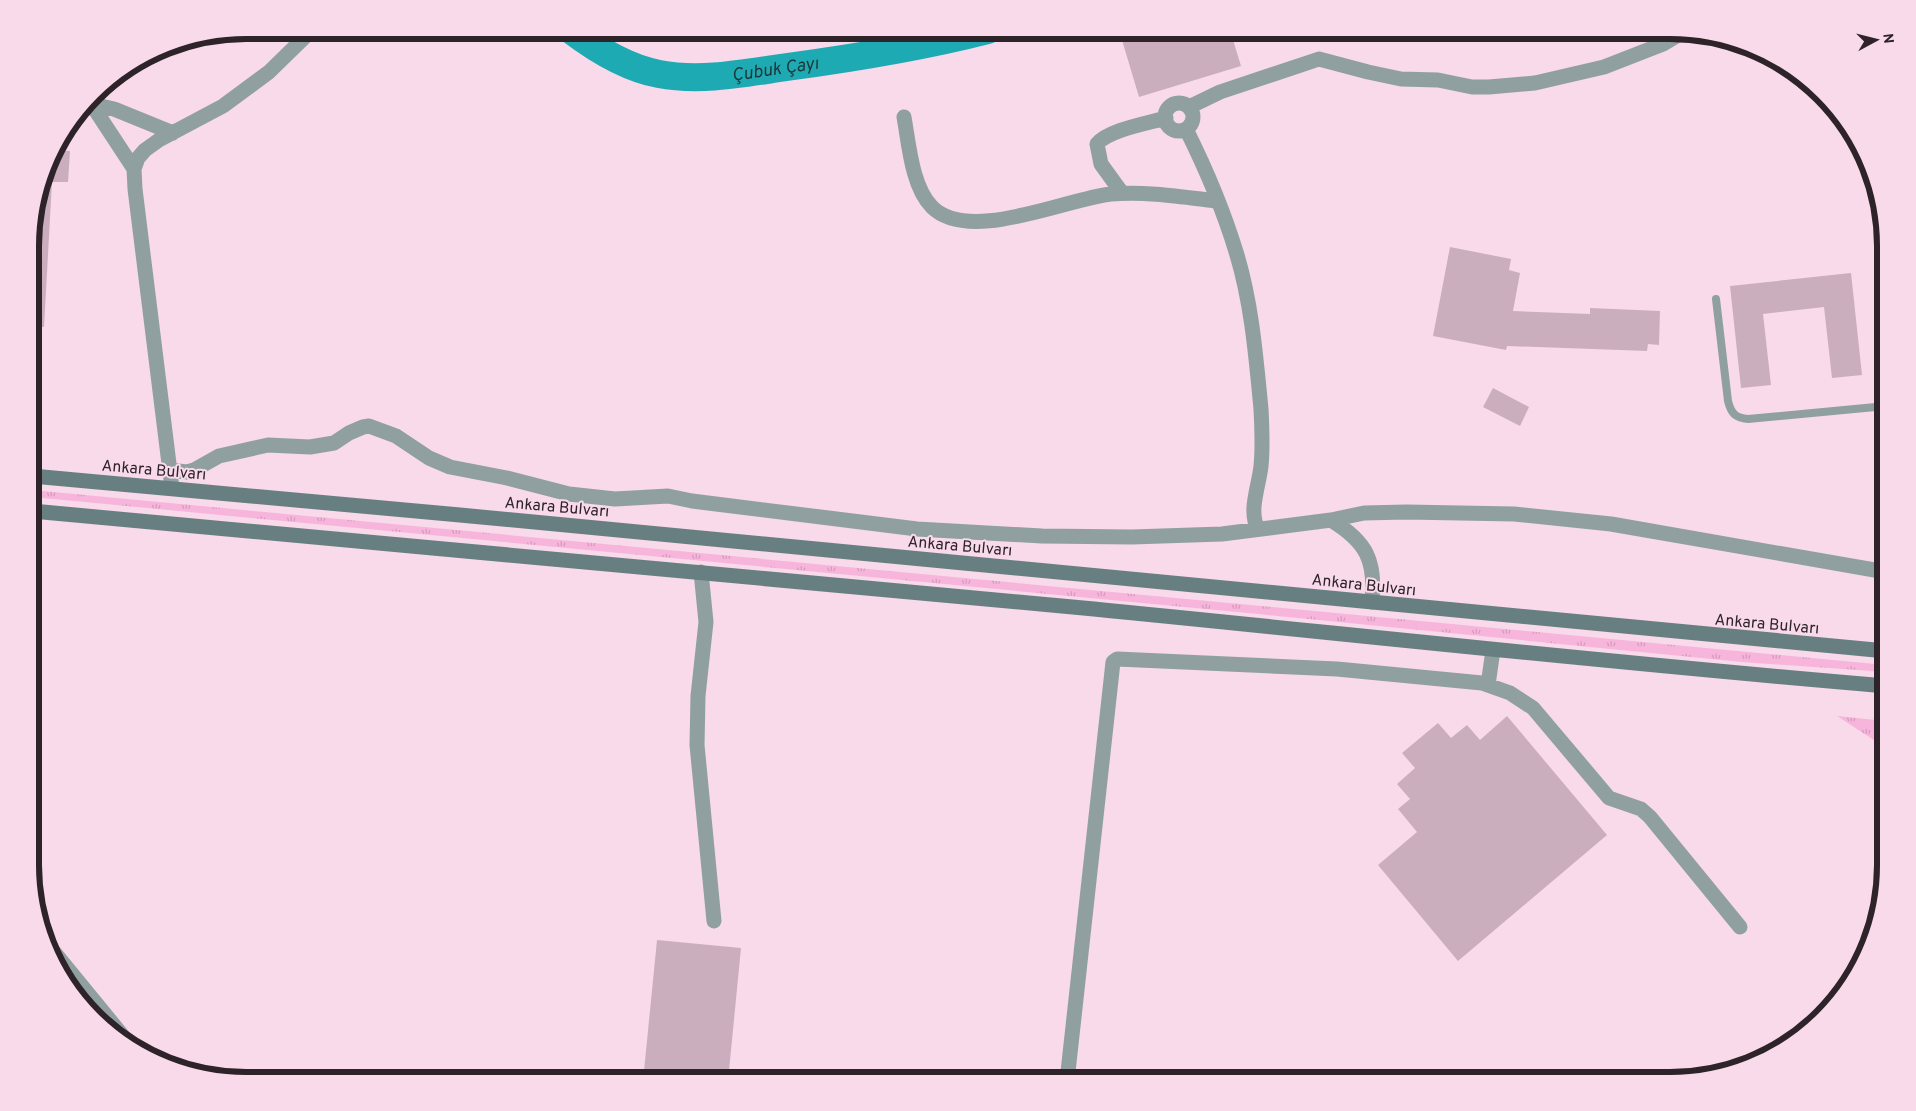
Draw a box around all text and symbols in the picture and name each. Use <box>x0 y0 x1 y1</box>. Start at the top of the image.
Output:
north arrow <box>1851 15 1901 65</box>
text: N <box>1878 33 1896 45</box>
water label: Çubuk Çayı <box>731 53 821 88</box>
street label: Ankara Bulvarı <box>101 456 207 486</box>
street label: Ankara Bulvarı <box>504 493 610 523</box>
street label: Ankara Bulvarı <box>907 532 1013 562</box>
street label: Ankara Bulvarı <box>1310 571 1417 601</box>
street label: Ankara Bulvarı <box>1714 610 1820 640</box>

